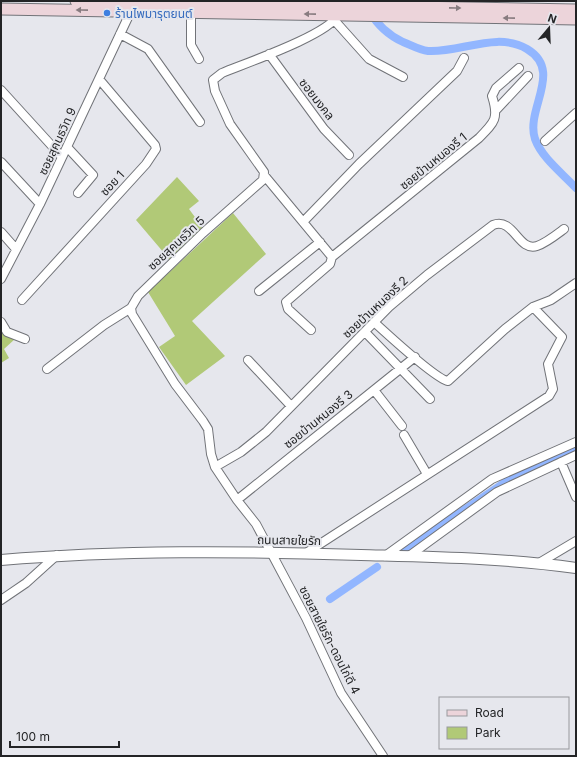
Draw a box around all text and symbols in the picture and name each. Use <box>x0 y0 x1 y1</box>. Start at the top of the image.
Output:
one-way arrow <box>449 5 462 11</box>
place label: ร้านไพมารุตยนต์ <box>115 6 193 21</box>
one-way arrow <box>75 7 88 13</box>
marker: ร้านไพมารุตยนต์ <box>102 8 112 18</box>
north arrow <box>529 8 569 48</box>
one-way arrow <box>304 11 316 18</box>
text: N <box>546 11 559 27</box>
one-way arrow <box>502 15 515 21</box>
street label: ซอยมงคล <box>296 75 338 123</box>
street label: ซอยสุคนธวิท 9 <box>35 105 79 177</box>
street label: ซอยบ้านหนองรี 1 <box>396 129 470 193</box>
street label: ซอย 1 <box>97 167 127 199</box>
street label: ซอยสุคนธวิท 5 <box>144 213 208 273</box>
street label: ซอยบ้านหนองรี 2 <box>339 273 411 341</box>
street label: ซอยบ้านหนองรี 3 <box>280 387 356 451</box>
street label: ถนนสายใยรัก <box>257 532 321 548</box>
street label: ซอยสายใยรัก-ดอนไก่ดี 4 <box>296 583 364 697</box>
legend <box>439 697 569 749</box>
text: Road <box>475 705 504 720</box>
scale bar <box>10 723 119 749</box>
text: Park <box>475 725 501 740</box>
text: 100 m <box>16 729 50 744</box>

